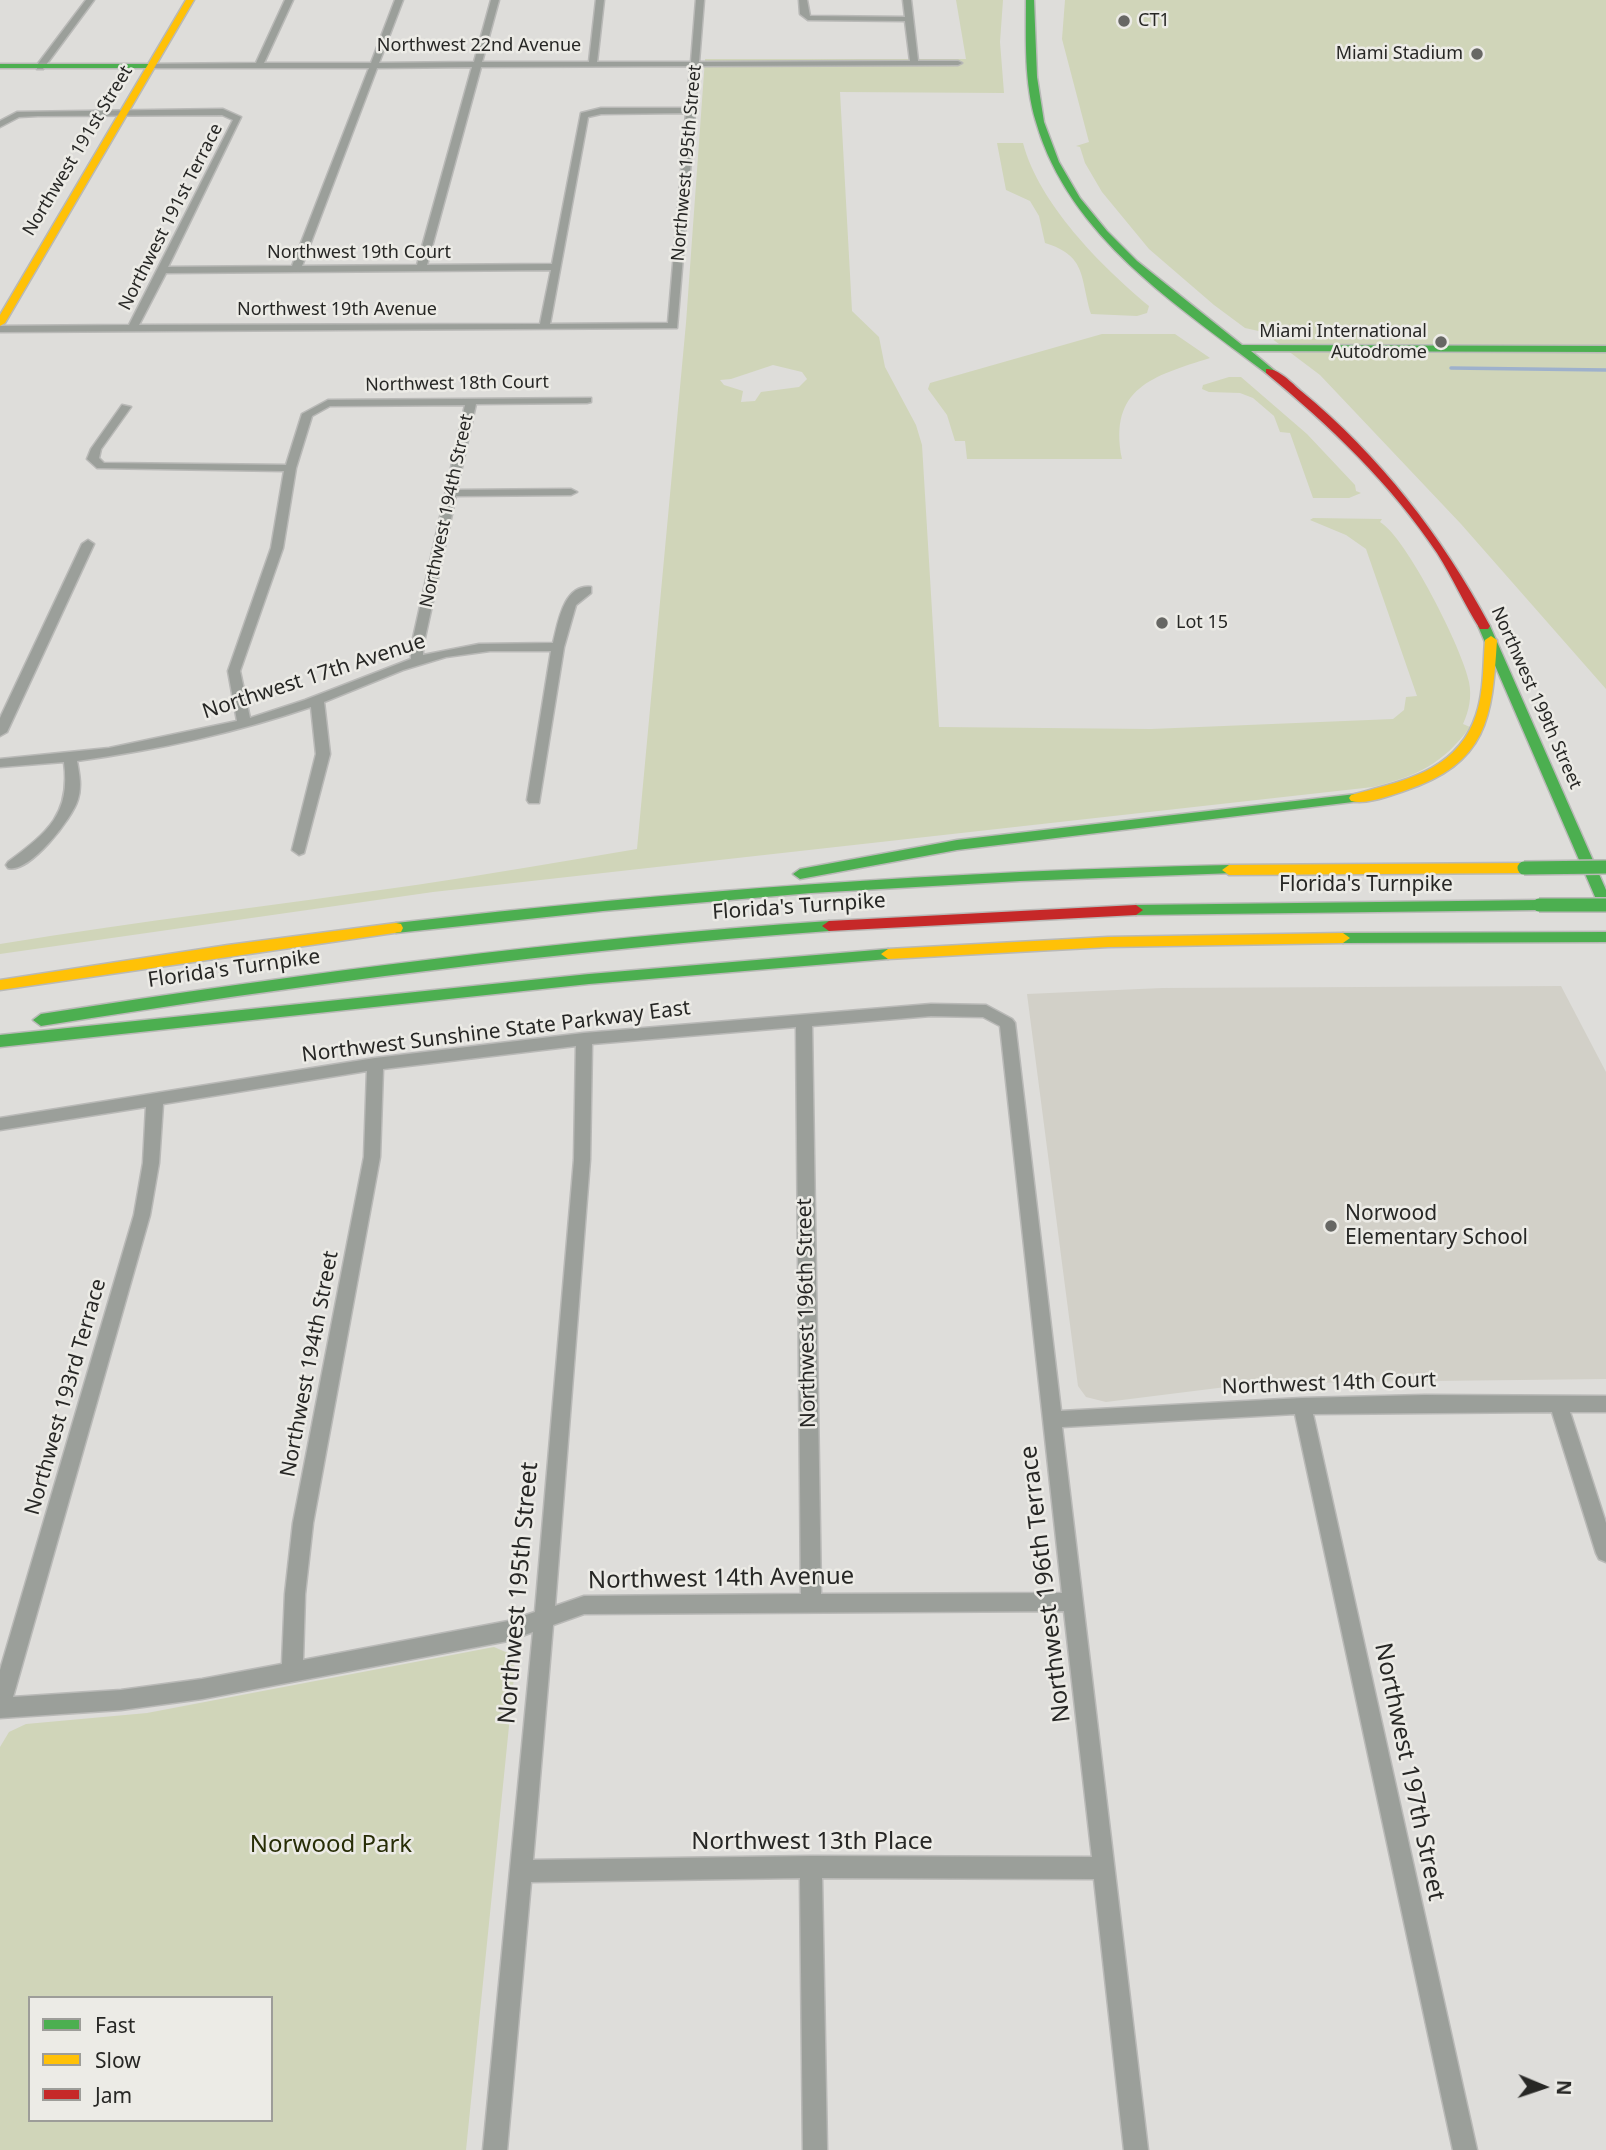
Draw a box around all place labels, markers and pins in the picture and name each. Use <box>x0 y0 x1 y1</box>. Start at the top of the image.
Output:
place label: CT1 <box>1138 10 1170 32</box>
marker: CT1 <box>1116 13 1132 29</box>
place label: Miami Stadium <box>1336 43 1463 65</box>
marker: Miami Stadium <box>1469 46 1485 62</box>
place label: Miami International Autodrome <box>1259 321 1427 364</box>
marker: Miami International Autodrome <box>1433 334 1449 350</box>
place label: Lot 15 <box>1176 612 1228 634</box>
marker: Lot 15 <box>1154 615 1170 631</box>
place label: Norwood Elementary School <box>1345 1201 1528 1251</box>
marker: Norwood Elementary School <box>1323 1218 1339 1234</box>

